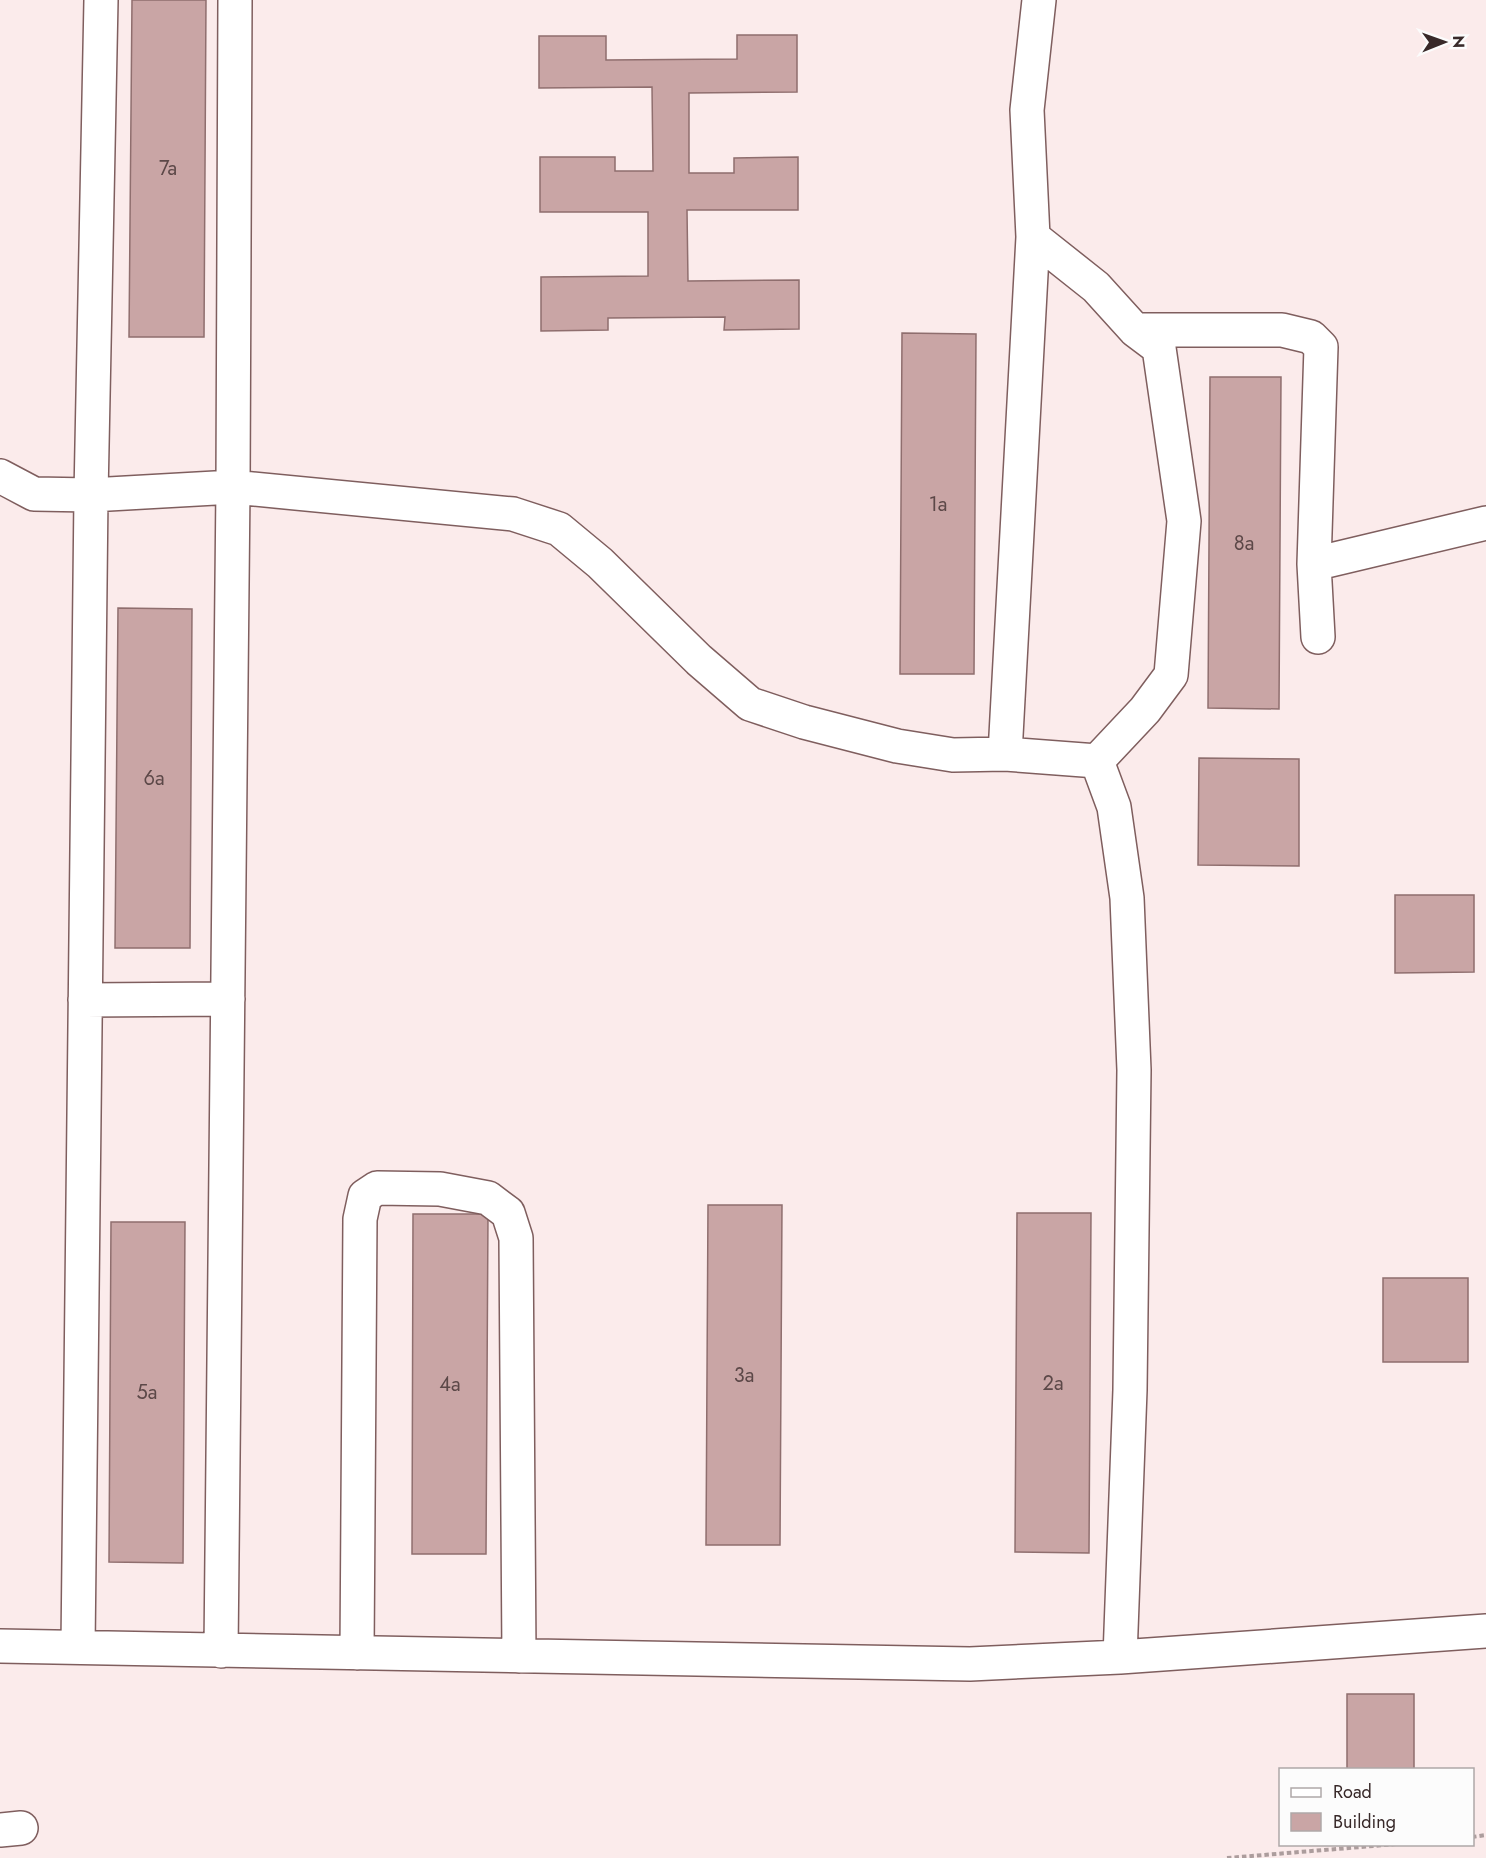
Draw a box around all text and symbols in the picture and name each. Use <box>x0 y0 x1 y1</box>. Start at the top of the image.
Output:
north arrow <box>1414 12 1474 72</box>
text: N <box>1447 35 1470 48</box>
house number: 7a <box>159 154 177 183</box>
house number: 1a <box>929 490 947 519</box>
house number: 8a <box>1234 529 1254 558</box>
house number: 6a <box>143 764 165 793</box>
house number: 3a <box>734 1361 754 1390</box>
house number: 2a <box>1043 1369 1064 1398</box>
house number: 4a <box>439 1370 461 1399</box>
house number: 5a <box>137 1378 157 1407</box>
legend <box>1279 1768 1474 1846</box>
text: Road <box>1333 1779 1372 1805</box>
text: Building <box>1333 1809 1396 1835</box>

